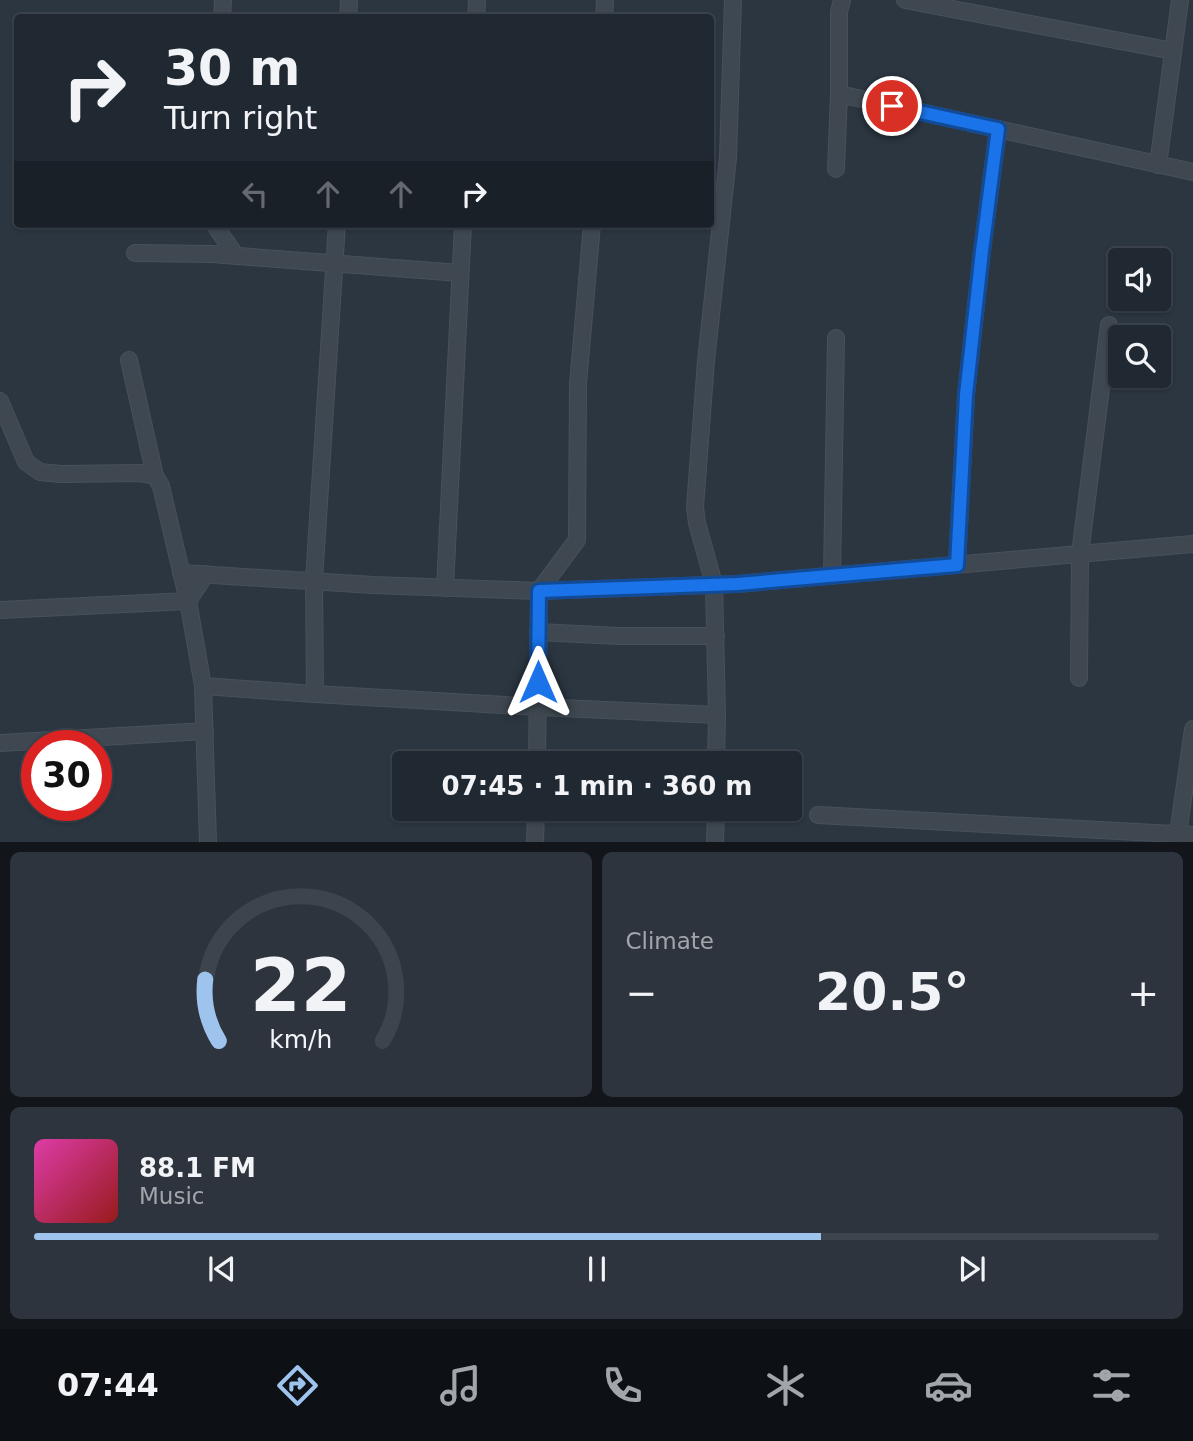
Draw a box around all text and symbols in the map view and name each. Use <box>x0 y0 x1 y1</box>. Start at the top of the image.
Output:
text: 30 m <box>164 40 300 97</box>
icon: right <box>49 42 140 133</box>
pin <box>862 76 922 136</box>
icon: arrive <box>873 87 911 125</box>
text: Turn right <box>164 99 317 137</box>
icon: left <box>236 175 274 213</box>
icon: ahead <box>309 175 347 213</box>
icon: ahead <box>382 175 420 213</box>
icon: right <box>455 175 493 213</box>
map controls <box>1108 248 1171 388</box>
button: sound <box>1108 248 1171 311</box>
button: search <box>1108 325 1171 388</box>
position arrow <box>501 645 575 719</box>
speed limit sign: 30 <box>21 730 112 821</box>
text: 07:45 · 1 min · 360 m <box>442 771 752 801</box>
text: Climate <box>626 928 714 954</box>
text: 22 <box>250 943 351 1028</box>
text: 20.5° <box>815 962 969 1022</box>
text: − <box>626 971 657 1015</box>
text: + <box>1127 971 1159 1015</box>
text: km/h <box>269 1024 332 1053</box>
text: 88.1 FM <box>139 1153 256 1183</box>
text: Music <box>139 1183 204 1209</box>
icon: previous <box>203 1250 241 1288</box>
icon: pause <box>578 1250 616 1288</box>
icon: next <box>953 1250 991 1288</box>
icon: directions <box>273 1361 322 1410</box>
icon: music <box>436 1361 485 1410</box>
icon: phone <box>598 1361 647 1410</box>
icon: climate <box>761 1361 810 1410</box>
icon: car <box>924 1361 973 1410</box>
icon: filters <box>1087 1361 1136 1410</box>
text: 07:44 <box>57 1366 159 1404</box>

